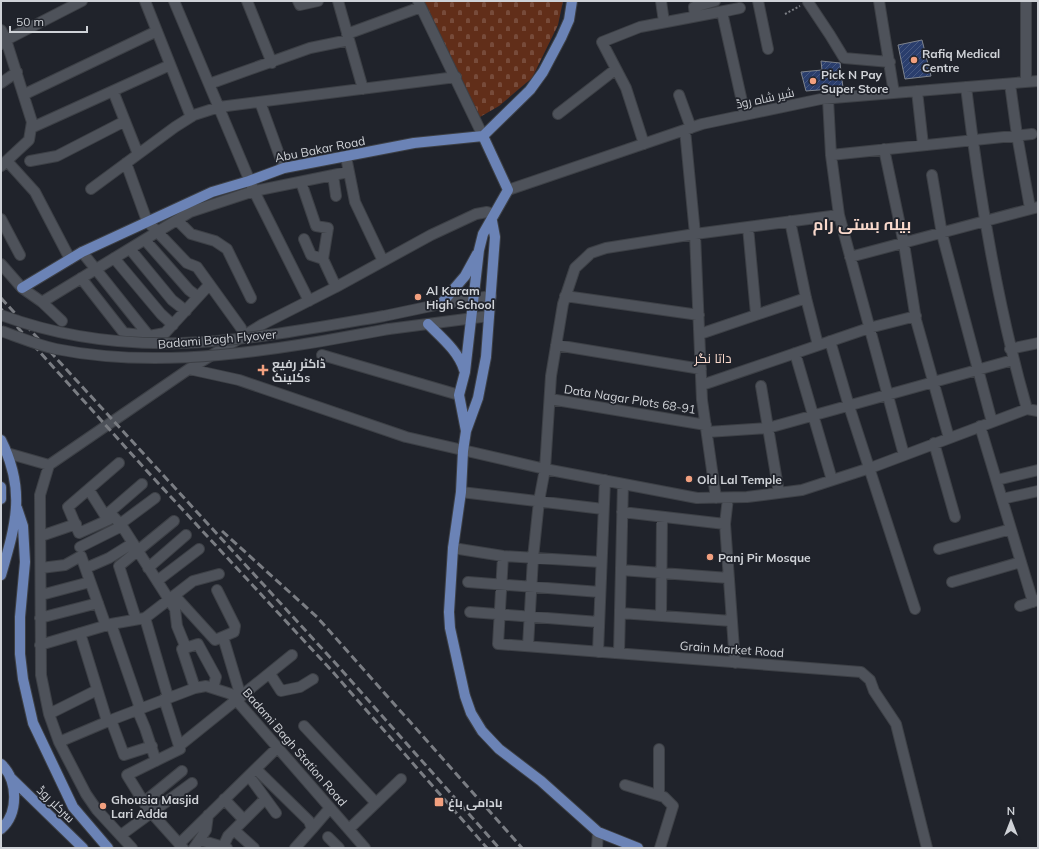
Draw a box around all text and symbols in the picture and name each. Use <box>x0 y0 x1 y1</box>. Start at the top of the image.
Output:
scale bar <box>10 8 87 34</box>
text: 50 m <box>16 14 44 29</box>
place label: Rafiq Medical Centre <box>922 46 1000 75</box>
marker: Rafiq Medical Centre <box>909 55 919 65</box>
place label: Pick N Pay Super Store <box>821 67 889 96</box>
marker: Pick N Pay Super Store <box>808 76 818 86</box>
street label: شیر شاہ روڈ <box>734 84 796 111</box>
street label: Abu Bakar Road <box>274 133 366 165</box>
district label: بیلہ بستی رام <box>813 214 911 236</box>
place label: Al Karam High School <box>426 283 495 312</box>
marker: Al Karam High School <box>413 292 423 302</box>
street label: Badami Bagh Flyover <box>157 326 277 352</box>
district label: داتا نگر <box>693 350 732 366</box>
place label: ڈاکٹر رفیع کلینکs <box>272 356 326 385</box>
marker: ڈاکٹر رفیع کلینکs <box>257 364 269 376</box>
street label: Data Nagar Plots 68-91 <box>563 381 697 417</box>
place label: Old Lal Temple <box>697 472 782 487</box>
marker: Old Lal Temple <box>684 474 694 484</box>
place label: Panj Pir Mosque <box>718 550 811 565</box>
marker: Panj Pir Mosque <box>705 552 715 562</box>
street label: Grain Market Road <box>679 638 785 660</box>
street label: Badami Bagh Station Road <box>240 685 350 809</box>
street label: سرکلر روڈ <box>34 782 78 826</box>
place label: Ghousia Masjid Lari Adda <box>111 792 199 821</box>
place label: بادامی باغ <box>448 795 503 812</box>
marker: بادامی باغ <box>433 796 445 808</box>
marker: Ghousia Masjid Lari Adda <box>98 801 108 811</box>
north arrow <box>991 801 1031 841</box>
text: N <box>1007 804 1015 818</box>

